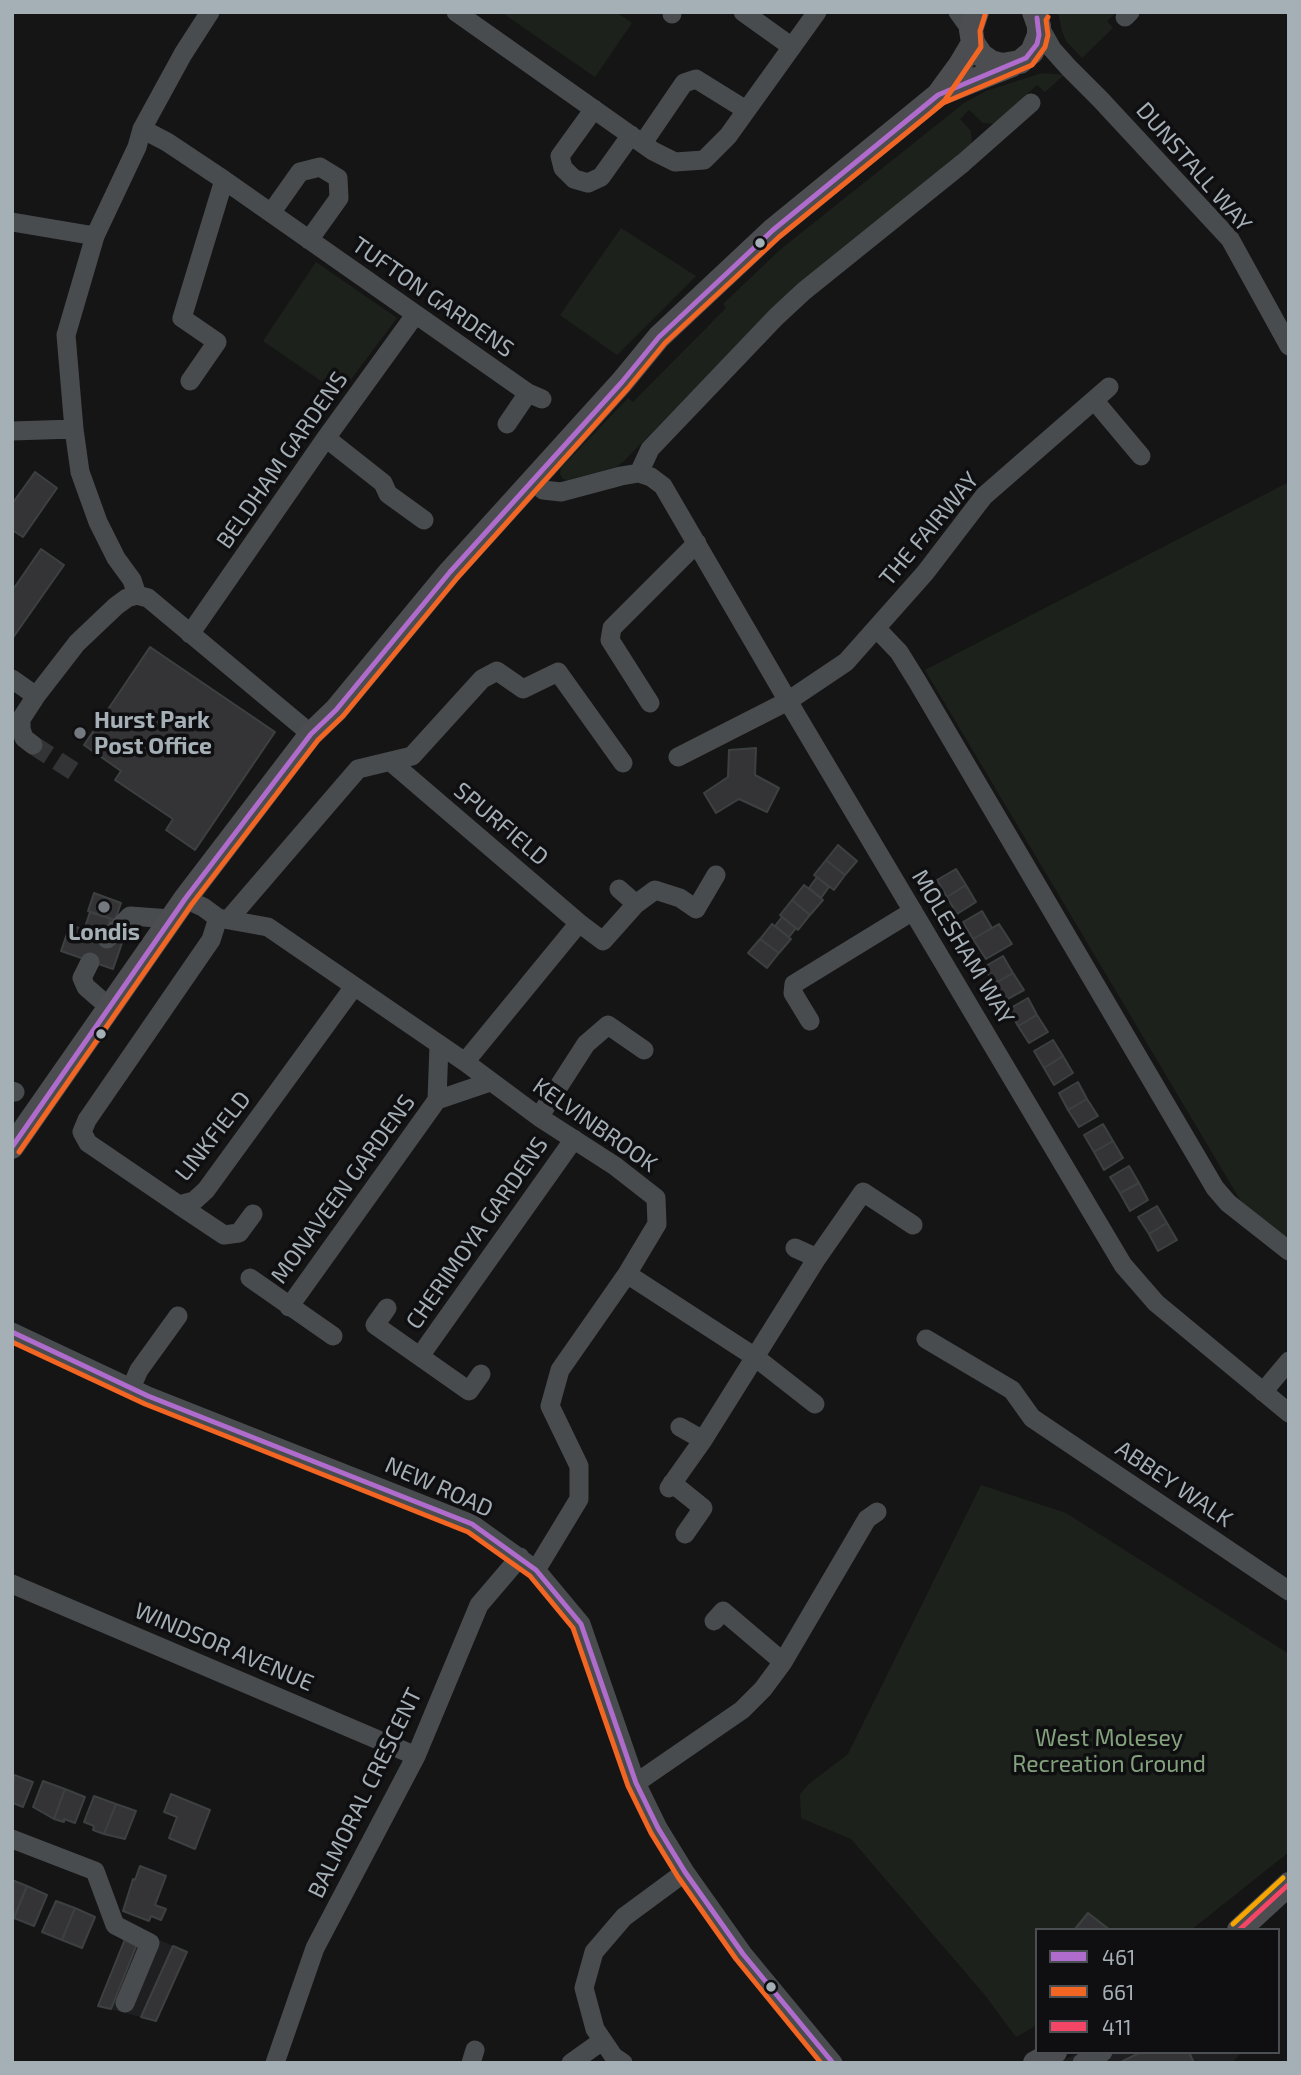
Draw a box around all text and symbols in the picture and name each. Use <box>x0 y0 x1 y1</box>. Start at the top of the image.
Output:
street label: DUNSTALL WAY <box>1130 97 1258 237</box>
street label: TUFTON GARDENS <box>347 231 519 363</box>
unlabelled marker <box>753 236 767 250</box>
street label: BELDHAM GARDENS <box>211 366 353 554</box>
street label: THE FAIRWAY <box>873 467 985 591</box>
place label: Hurst Park Post Office <box>94 706 212 760</box>
marker: Hurst Park Post Office <box>72 725 88 741</box>
street label: SPURFIELD <box>448 777 554 871</box>
street label: MOLESHAM WAY <box>906 865 1020 1029</box>
marker: Londis <box>96 899 112 915</box>
place label: Londis <box>68 918 140 946</box>
unlabelled marker <box>94 1027 108 1041</box>
street label: KELVINBROOK <box>528 1072 662 1178</box>
street label: LINKFIELD <box>169 1086 257 1186</box>
street label: MONAVEEN GARDENS <box>265 1089 421 1289</box>
street label: CHERIMOYA GARDENS <box>400 1132 554 1334</box>
street label: ABBEY WALK <box>1110 1435 1238 1533</box>
street label: NEW ROAD <box>381 1451 497 1523</box>
street label: WINDSOR AVENUE <box>130 1597 318 1697</box>
street label: BALMORAL CRESCENT <box>302 1684 428 1902</box>
park label: West Molesey Recreation Ground <box>1012 1724 1206 1778</box>
legend <box>1035 1928 1280 2054</box>
text: 461 <box>1102 1944 1135 1969</box>
text: 661 <box>1102 1979 1134 2004</box>
unlabelled marker <box>764 1980 778 1994</box>
text: 411 <box>1102 2014 1132 2039</box>

